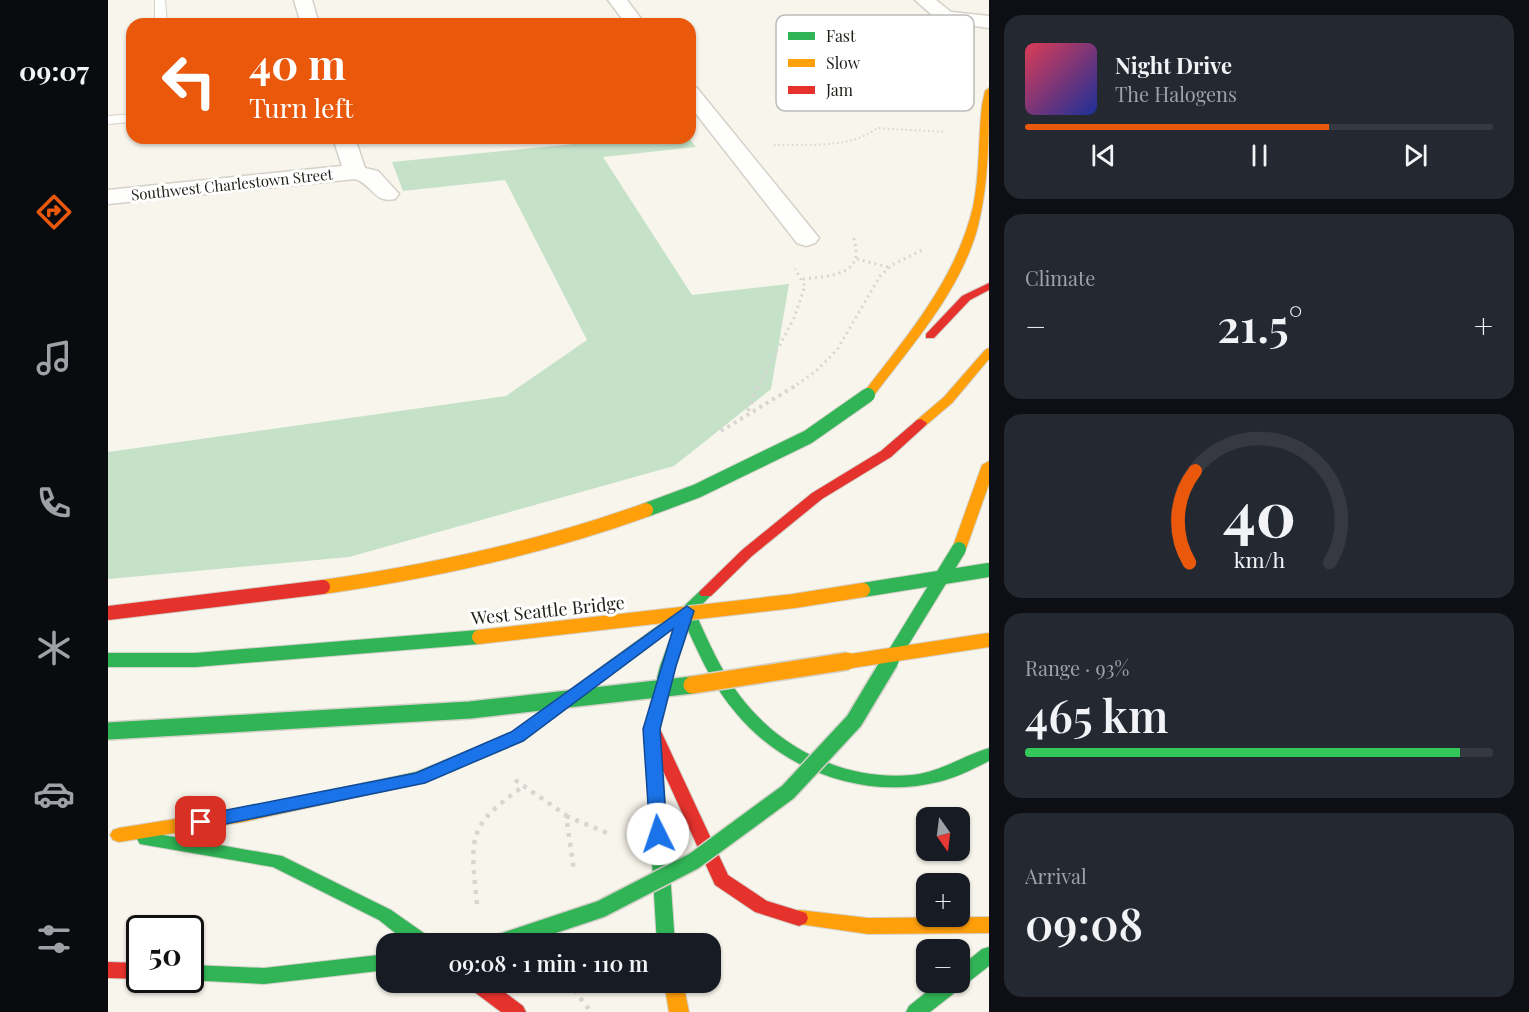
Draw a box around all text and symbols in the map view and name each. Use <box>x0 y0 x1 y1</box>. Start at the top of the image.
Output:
legend <box>776 15 974 111</box>
text: Fast <box>826 25 856 46</box>
text: 40 m <box>249 35 346 91</box>
icon: left <box>150 42 228 120</box>
text: Night Drive <box>1115 50 1232 80</box>
text: 09:07 <box>19 52 89 88</box>
text: Slow <box>826 52 861 73</box>
text: Jam <box>825 79 853 100</box>
text: The Halogens <box>1115 80 1237 107</box>
text: Turn left <box>249 89 353 125</box>
icon: previous <box>1087 139 1120 172</box>
icon: pause <box>1243 139 1276 172</box>
icon: next <box>1399 139 1432 172</box>
street label: Southwest Charlestown Street <box>130 163 335 205</box>
icon: directions <box>33 191 75 233</box>
text: Climate <box>1025 264 1095 291</box>
text: 21.5° <box>1217 294 1303 354</box>
text: − <box>1025 303 1046 347</box>
text: + <box>1474 303 1493 347</box>
icon: music <box>33 337 75 379</box>
text: 40 <box>1222 469 1296 553</box>
icon: phone <box>33 482 75 524</box>
text: km/h <box>1233 545 1285 573</box>
street label: West Seattle Bridge <box>469 590 626 630</box>
icon: climate <box>33 627 75 669</box>
text: Range · 93% <box>1025 654 1129 681</box>
text: 465 km <box>1025 684 1168 744</box>
icon: car <box>33 773 75 815</box>
pin <box>175 796 226 847</box>
position arrow <box>626 802 690 866</box>
icon: arrive <box>184 805 217 838</box>
north arrow <box>916 807 970 861</box>
map controls <box>916 807 970 993</box>
text: Arrival <box>1025 862 1087 889</box>
button: + <box>916 873 970 927</box>
text: 09:08 <box>1025 892 1143 952</box>
speed limit sign: 50 <box>126 915 204 993</box>
icon: filters <box>33 918 75 960</box>
button: − <box>916 939 970 993</box>
text: 09:08 · 1 min · 110 m <box>449 948 648 978</box>

